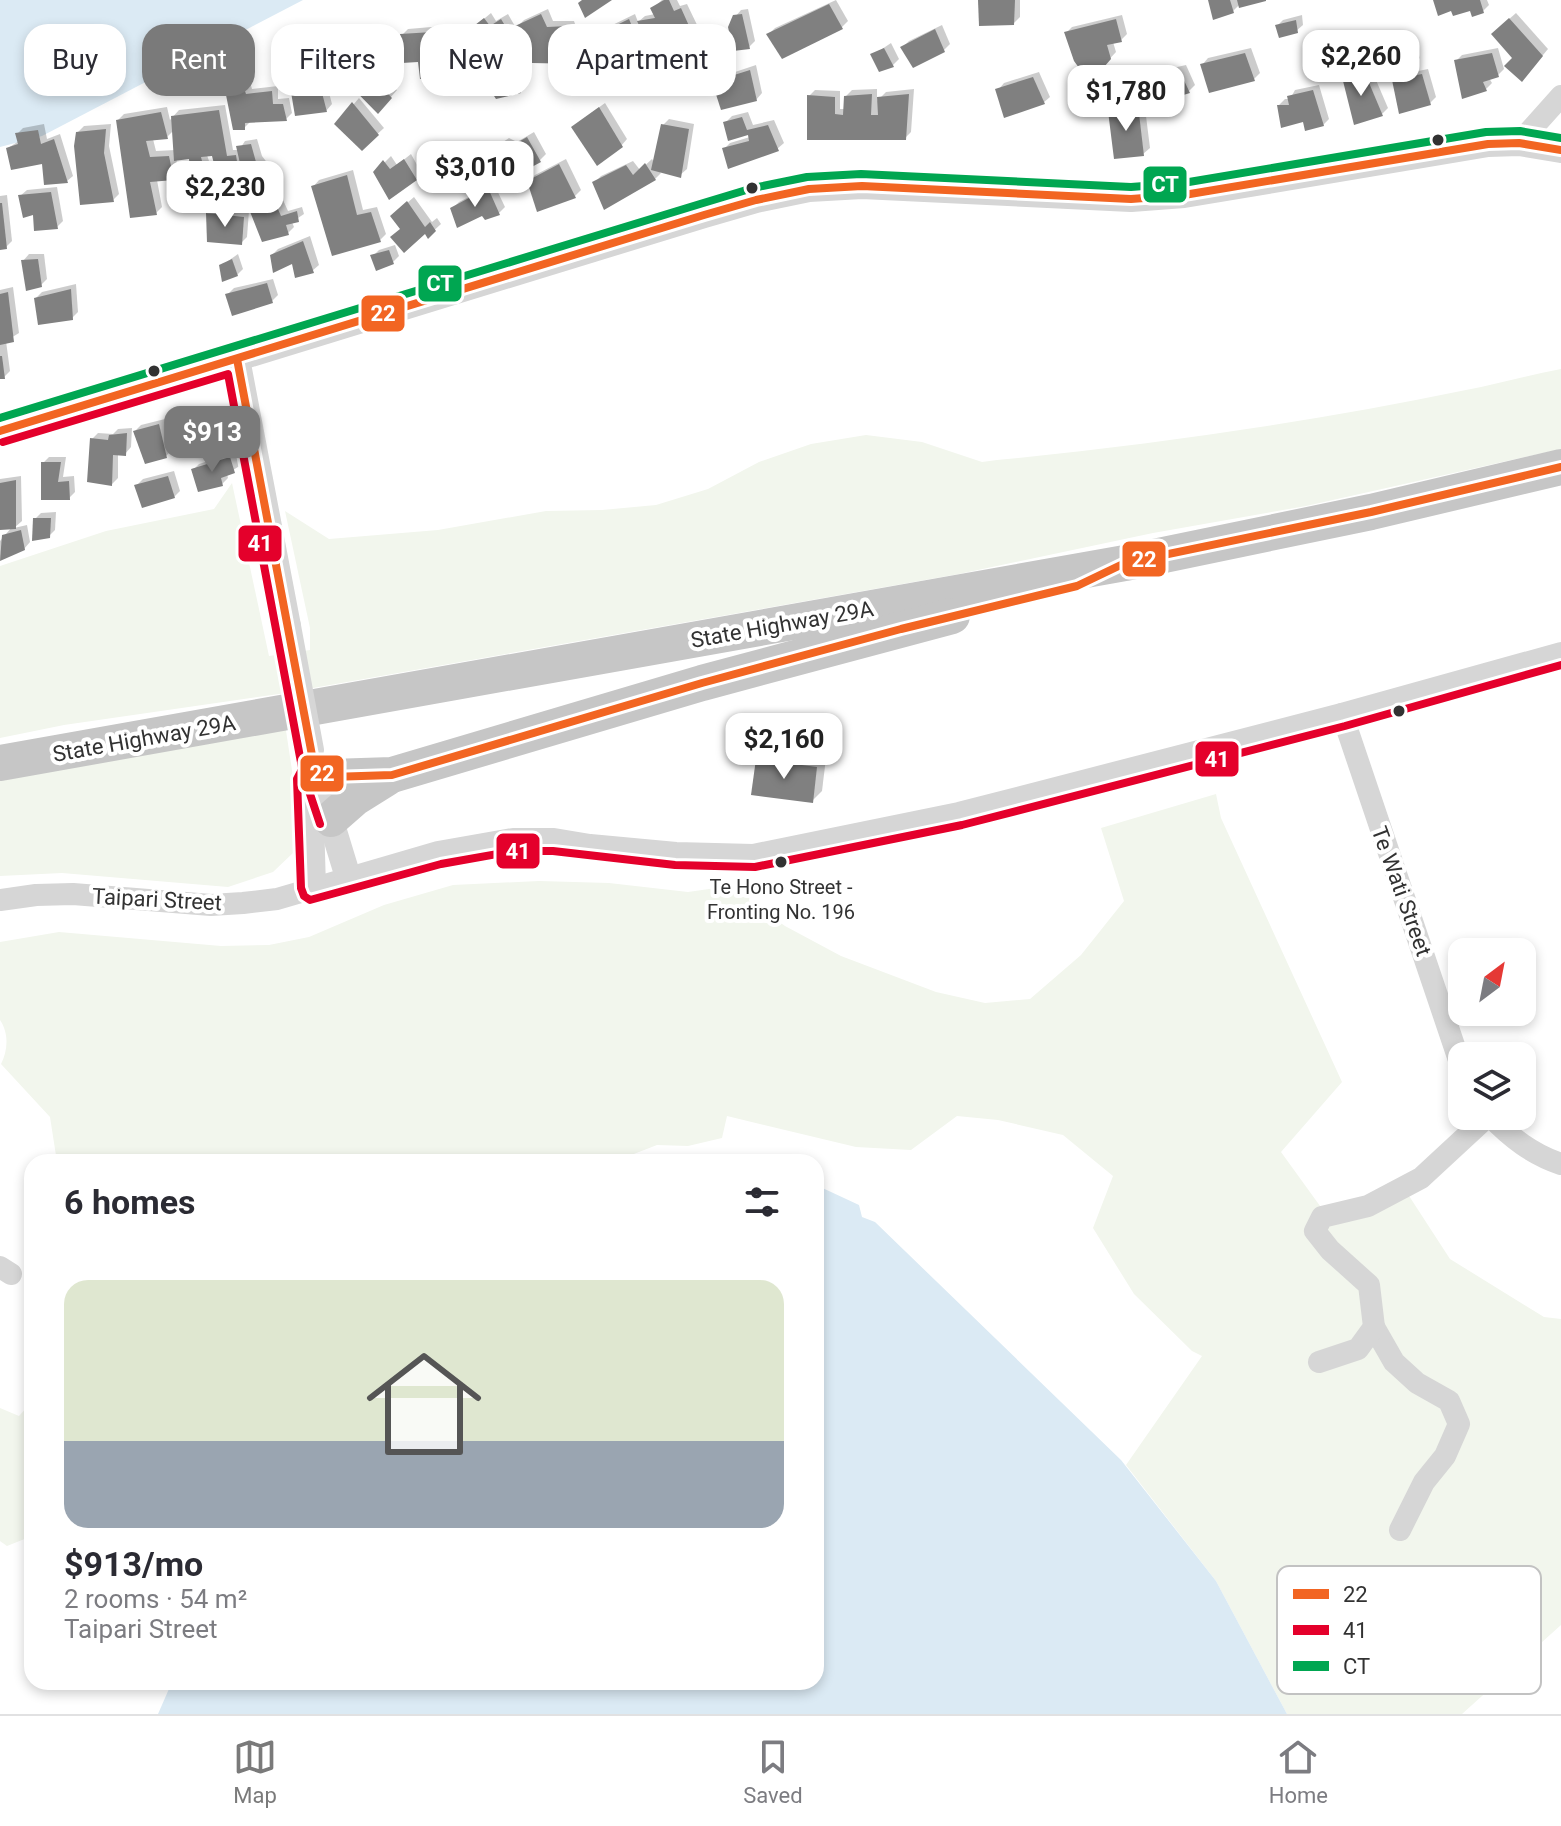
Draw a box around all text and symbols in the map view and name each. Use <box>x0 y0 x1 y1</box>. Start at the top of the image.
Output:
chip: Buy <box>24 24 126 96</box>
chip: Rent <box>142 24 255 96</box>
chip: Filters <box>271 24 404 96</box>
chip: New <box>420 24 532 96</box>
chip: Apartment <box>548 24 736 96</box>
pin: $2,260 <box>1296 30 1426 98</box>
text: $2,260 <box>1321 41 1401 71</box>
pin: $1,780 <box>1061 65 1191 133</box>
text: $1,780 <box>1086 76 1166 106</box>
unlabelled marker <box>1430 132 1446 148</box>
pin: $3,010 <box>410 141 540 209</box>
text: $3,010 <box>435 152 515 182</box>
pin: $2,230 <box>160 161 290 229</box>
line badge: CT <box>1142 165 1188 204</box>
text: $2,230 <box>185 172 265 202</box>
text: CT <box>1151 172 1179 197</box>
unlabelled marker <box>744 180 760 196</box>
line badge: CT <box>417 264 463 303</box>
text: CT <box>426 271 454 296</box>
line badge: 22 <box>360 294 406 333</box>
text: 22 <box>370 301 396 326</box>
unlabelled marker <box>146 363 162 379</box>
pin: $913 <box>165 406 259 474</box>
text: $913 <box>182 417 242 447</box>
line badge: 41 <box>237 524 283 563</box>
text: 41 <box>247 531 273 556</box>
line badge: 22 <box>1121 540 1167 578</box>
text: 22 <box>1131 547 1157 572</box>
street label: State Highway 29A <box>689 596 876 653</box>
unlabelled marker <box>1391 703 1407 719</box>
street label: State Highway 29A <box>51 710 238 767</box>
pin: $2,160 <box>719 713 849 781</box>
text: $2,160 <box>744 724 824 754</box>
line badge: 41 <box>1194 740 1240 778</box>
text: 41 <box>1204 747 1230 772</box>
line badge: 22 <box>299 754 345 793</box>
text: 22 <box>309 761 335 786</box>
street label: Te Wati Street <box>1366 823 1437 960</box>
line badge: 41 <box>495 832 541 870</box>
text: 41 <box>505 839 531 864</box>
marker: Te Hono Street - Fronting No. 196 <box>773 854 789 870</box>
place label: Te Hono Street - Fronting No. 196 <box>707 875 855 924</box>
street label: Taipari Street <box>91 884 222 915</box>
north arrow <box>1448 938 1536 1026</box>
map controls <box>1448 938 1536 1130</box>
button: layers <box>1448 1042 1536 1130</box>
icon: filters <box>740 1180 784 1224</box>
text: 6 homes <box>64 1182 195 1222</box>
icon: home <box>352 1332 496 1476</box>
text: $913/mo <box>64 1544 203 1584</box>
legend <box>1277 1566 1541 1694</box>
text: 22 <box>1343 1582 1368 1607</box>
text: 2 rooms · 54 m² <box>64 1584 247 1614</box>
text: Taipari Street <box>64 1614 217 1644</box>
text: 41 <box>1343 1618 1368 1643</box>
text: CT <box>1343 1654 1370 1679</box>
tab: Map <box>233 1735 277 1808</box>
tab: Saved <box>743 1735 803 1808</box>
tab: Home <box>1269 1735 1328 1808</box>

